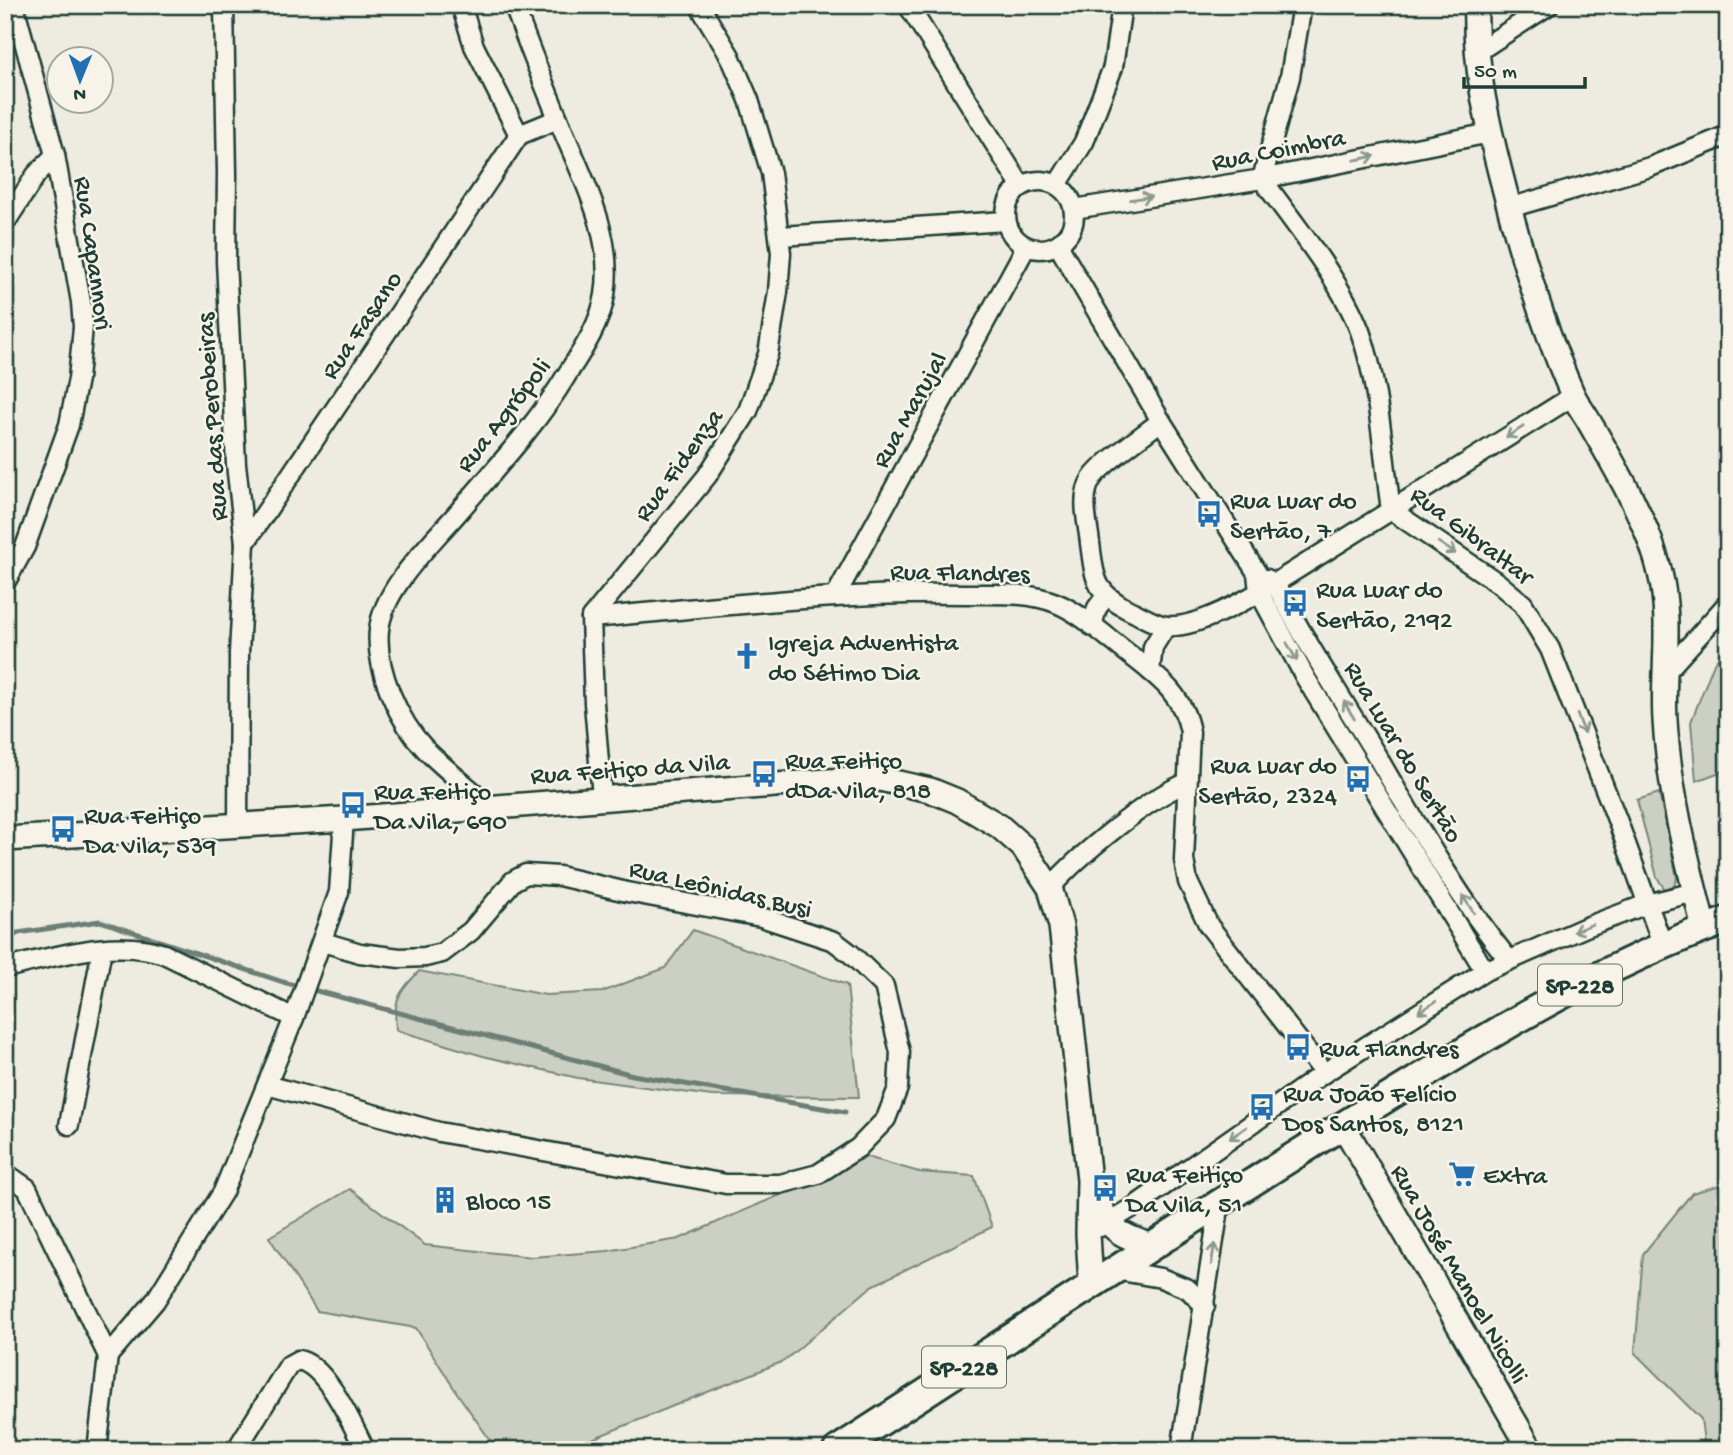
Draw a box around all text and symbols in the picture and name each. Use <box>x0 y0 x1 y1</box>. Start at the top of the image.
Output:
north arrow <box>46 46 116 116</box>
scale bar <box>1464 46 1584 90</box>
text: 50 m <box>1474 61 1517 86</box>
text: N <box>73 82 86 105</box>
street label: Rua Coimbra <box>1209 124 1350 181</box>
one-way arrow <box>1353 150 1376 164</box>
street label: Rua Capannori <box>64 175 117 333</box>
one-way arrow <box>1129 191 1152 204</box>
street label: Rua Fasano <box>316 266 411 387</box>
street label: Rua das Perobeiras <box>192 310 237 522</box>
street label: Rua Marujal <box>867 348 957 475</box>
street label: Rua Agrópoli <box>451 353 560 480</box>
street label: Rua Fidenza <box>629 403 733 529</box>
one-way arrow <box>1506 424 1525 439</box>
street label: Rua Gibraltar <box>1403 481 1540 596</box>
place label: Rua Luar do Sertão, 7 <box>1230 488 1357 549</box>
bus stop icon: Rua Luar do Sertão, 7 <box>1194 499 1224 529</box>
one-way arrow <box>1437 541 1456 555</box>
street label: Rua Flandres <box>890 559 1031 592</box>
place label: Rua Luar do Sertão, 2192 <box>1316 577 1453 638</box>
bus stop icon: Rua Luar do Sertão, 2192 <box>1280 588 1310 618</box>
place label: Igreja Adventista do Sétimo Dia <box>768 630 960 691</box>
church icon: Igreja Adventista do Sétimo Dia <box>732 641 762 671</box>
one-way arrow <box>1285 642 1299 662</box>
street label: Rua Luar do Sertão <box>1335 657 1467 850</box>
one-way arrow <box>1341 700 1355 720</box>
one-way arrow <box>1575 712 1588 734</box>
place label: Rua Feitiço dDa Vila, 818 <box>785 748 931 809</box>
street label: Rua Feitiço da Vila <box>530 749 733 794</box>
place label: Rua Luar do Sertão, 2324 <box>1198 753 1337 814</box>
bus stop icon: Rua Feitiço dDa Vila, 818 <box>749 759 779 789</box>
bus stop icon: Rua Luar do Sertão, 2324 <box>1343 764 1373 794</box>
place label: Rua Feitiço Da Vila, 690 <box>372 779 507 840</box>
bus stop icon: Rua Feitiço Da Vila, 690 <box>338 790 368 820</box>
place label: Rua Feitiço Da Vila, 539 <box>82 803 216 864</box>
bus stop icon: Rua Feitiço Da Vila, 539 <box>48 814 78 844</box>
street label: Rua Leônidas Busi <box>625 855 815 928</box>
one-way arrow <box>1460 894 1474 914</box>
one-way arrow <box>1573 923 1594 936</box>
road number: SP-228 <box>1538 965 1622 1006</box>
one-way arrow <box>1418 1001 1438 1015</box>
bus stop icon: Rua Flandres <box>1283 1032 1313 1062</box>
place label: Rua Flandres <box>1319 1036 1460 1067</box>
place label: Rua João Felício Dos Santos, 8121 <box>1281 1081 1464 1142</box>
bus stop icon: Rua João Felício Dos Santos, 8121 <box>1247 1092 1277 1122</box>
one-way arrow <box>1229 1126 1248 1141</box>
supermarket icon: Extra <box>1447 1159 1477 1189</box>
street label: Rua José Manoel Nicolli <box>1382 1160 1533 1391</box>
place label: Rua Feitiço Da Vila, 51 <box>1124 1162 1243 1223</box>
place label: Extra <box>1483 1163 1549 1194</box>
bus stop icon: Rua Feitiço Da Vila, 51 <box>1090 1173 1120 1203</box>
building icon: Bloco 15 <box>430 1185 460 1215</box>
place label: Bloco 15 <box>465 1189 551 1220</box>
one-way arrow <box>1207 1243 1220 1266</box>
road number: SP-228 <box>922 1346 1006 1387</box>

